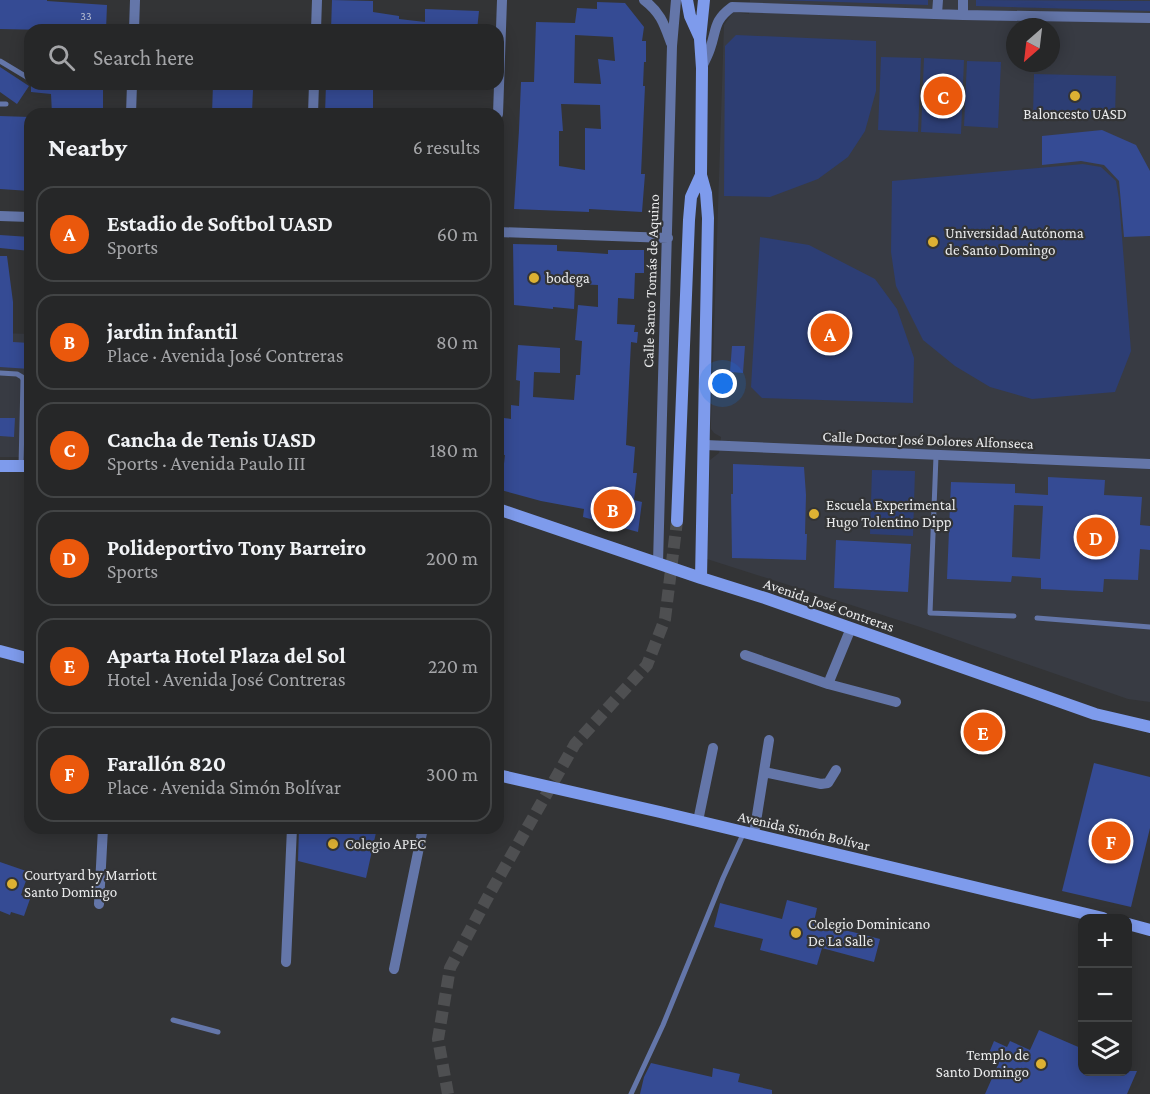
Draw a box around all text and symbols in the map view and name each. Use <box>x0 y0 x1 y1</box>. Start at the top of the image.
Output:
house number: 33 <box>80 9 92 23</box>
north arrow <box>1006 18 1060 72</box>
search box <box>24 24 504 90</box>
icon: search <box>45 41 78 74</box>
text: Search here <box>93 45 194 70</box>
pin: C <box>924 74 962 118</box>
marker: Baloncesto UASD <box>1068 89 1082 103</box>
place label: Baloncesto UASD <box>1023 106 1127 122</box>
text: Nearby <box>48 133 127 162</box>
text: 6 results <box>413 136 480 158</box>
street label: Calle Santo Tomás de Aquino <box>640 194 663 368</box>
text: Estadio de Softbol UASD <box>107 211 333 236</box>
text: A <box>64 223 75 245</box>
text: 60 m <box>437 223 478 245</box>
place label: Universidad Autónoma de Santo Domingo <box>945 225 1084 259</box>
marker: Universidad Autónoma de Santo Domingo <box>926 235 940 249</box>
text: Sports <box>107 236 158 258</box>
place label: bodega <box>546 270 590 287</box>
marker: bodega <box>527 271 541 285</box>
pin: A <box>810 310 850 356</box>
text: jardin infantil <box>107 319 238 344</box>
text: B <box>64 331 75 353</box>
text: 80 m <box>436 331 478 353</box>
text: Place · Avenida José Contreras <box>107 344 344 366</box>
your location <box>708 369 737 398</box>
text: Cancha de Tenis UASD <box>107 427 316 452</box>
street label: Calle Doctor José Dolores Alfonseca <box>822 428 1034 453</box>
text: C <box>63 439 76 461</box>
text: 180 m <box>429 439 478 461</box>
text: Sports · Avenida Paulo III <box>107 452 305 474</box>
pin: B <box>594 486 632 532</box>
place label: Escuela Experimental Hugo Tolentino Dipp <box>826 497 956 531</box>
marker: Escuela Experimental Hugo Tolentino Dipp <box>807 507 821 521</box>
pin: D <box>1076 514 1116 560</box>
text: Polideportivo Tony Barreiro <box>107 535 366 560</box>
text: D <box>63 547 76 569</box>
text: 200 m <box>426 547 478 569</box>
text: Sports <box>107 560 158 582</box>
street label: Avenida José Contreras <box>761 575 897 636</box>
text: Aparta Hotel Plaza del Sol <box>107 643 346 668</box>
text: E <box>64 655 75 677</box>
text: 220 m <box>428 655 478 677</box>
text: Hotel · Avenida José Contreras <box>107 668 346 690</box>
pin: E <box>964 710 1002 754</box>
text: Farallón 820 <box>107 751 226 776</box>
text: F <box>64 763 75 785</box>
text: 300 m <box>426 763 478 785</box>
text: Place · Avenida Simón Bolívar <box>107 776 341 798</box>
street label: Avenida Simón Bolívar <box>736 808 872 854</box>
pin: F <box>1092 818 1130 864</box>
place label: Colegio APEC <box>345 836 426 853</box>
marker: Colegio APEC <box>326 837 340 851</box>
place label: Courtyard by Marriott Santo Domingo <box>24 867 158 901</box>
marker: Courtyard by Marriott Santo Domingo <box>5 877 19 891</box>
map controls <box>1078 914 1132 1076</box>
button: + <box>1078 914 1132 968</box>
place label: Colegio Dominicano De La Salle <box>808 916 930 949</box>
marker: Colegio Dominicano De La Salle <box>789 926 803 940</box>
button: − <box>1078 968 1132 1022</box>
button: layers <box>1078 1022 1132 1076</box>
place label: Templo de Santo Domingo <box>936 1047 1029 1081</box>
marker: Templo de Santo Domingo <box>1034 1057 1048 1071</box>

